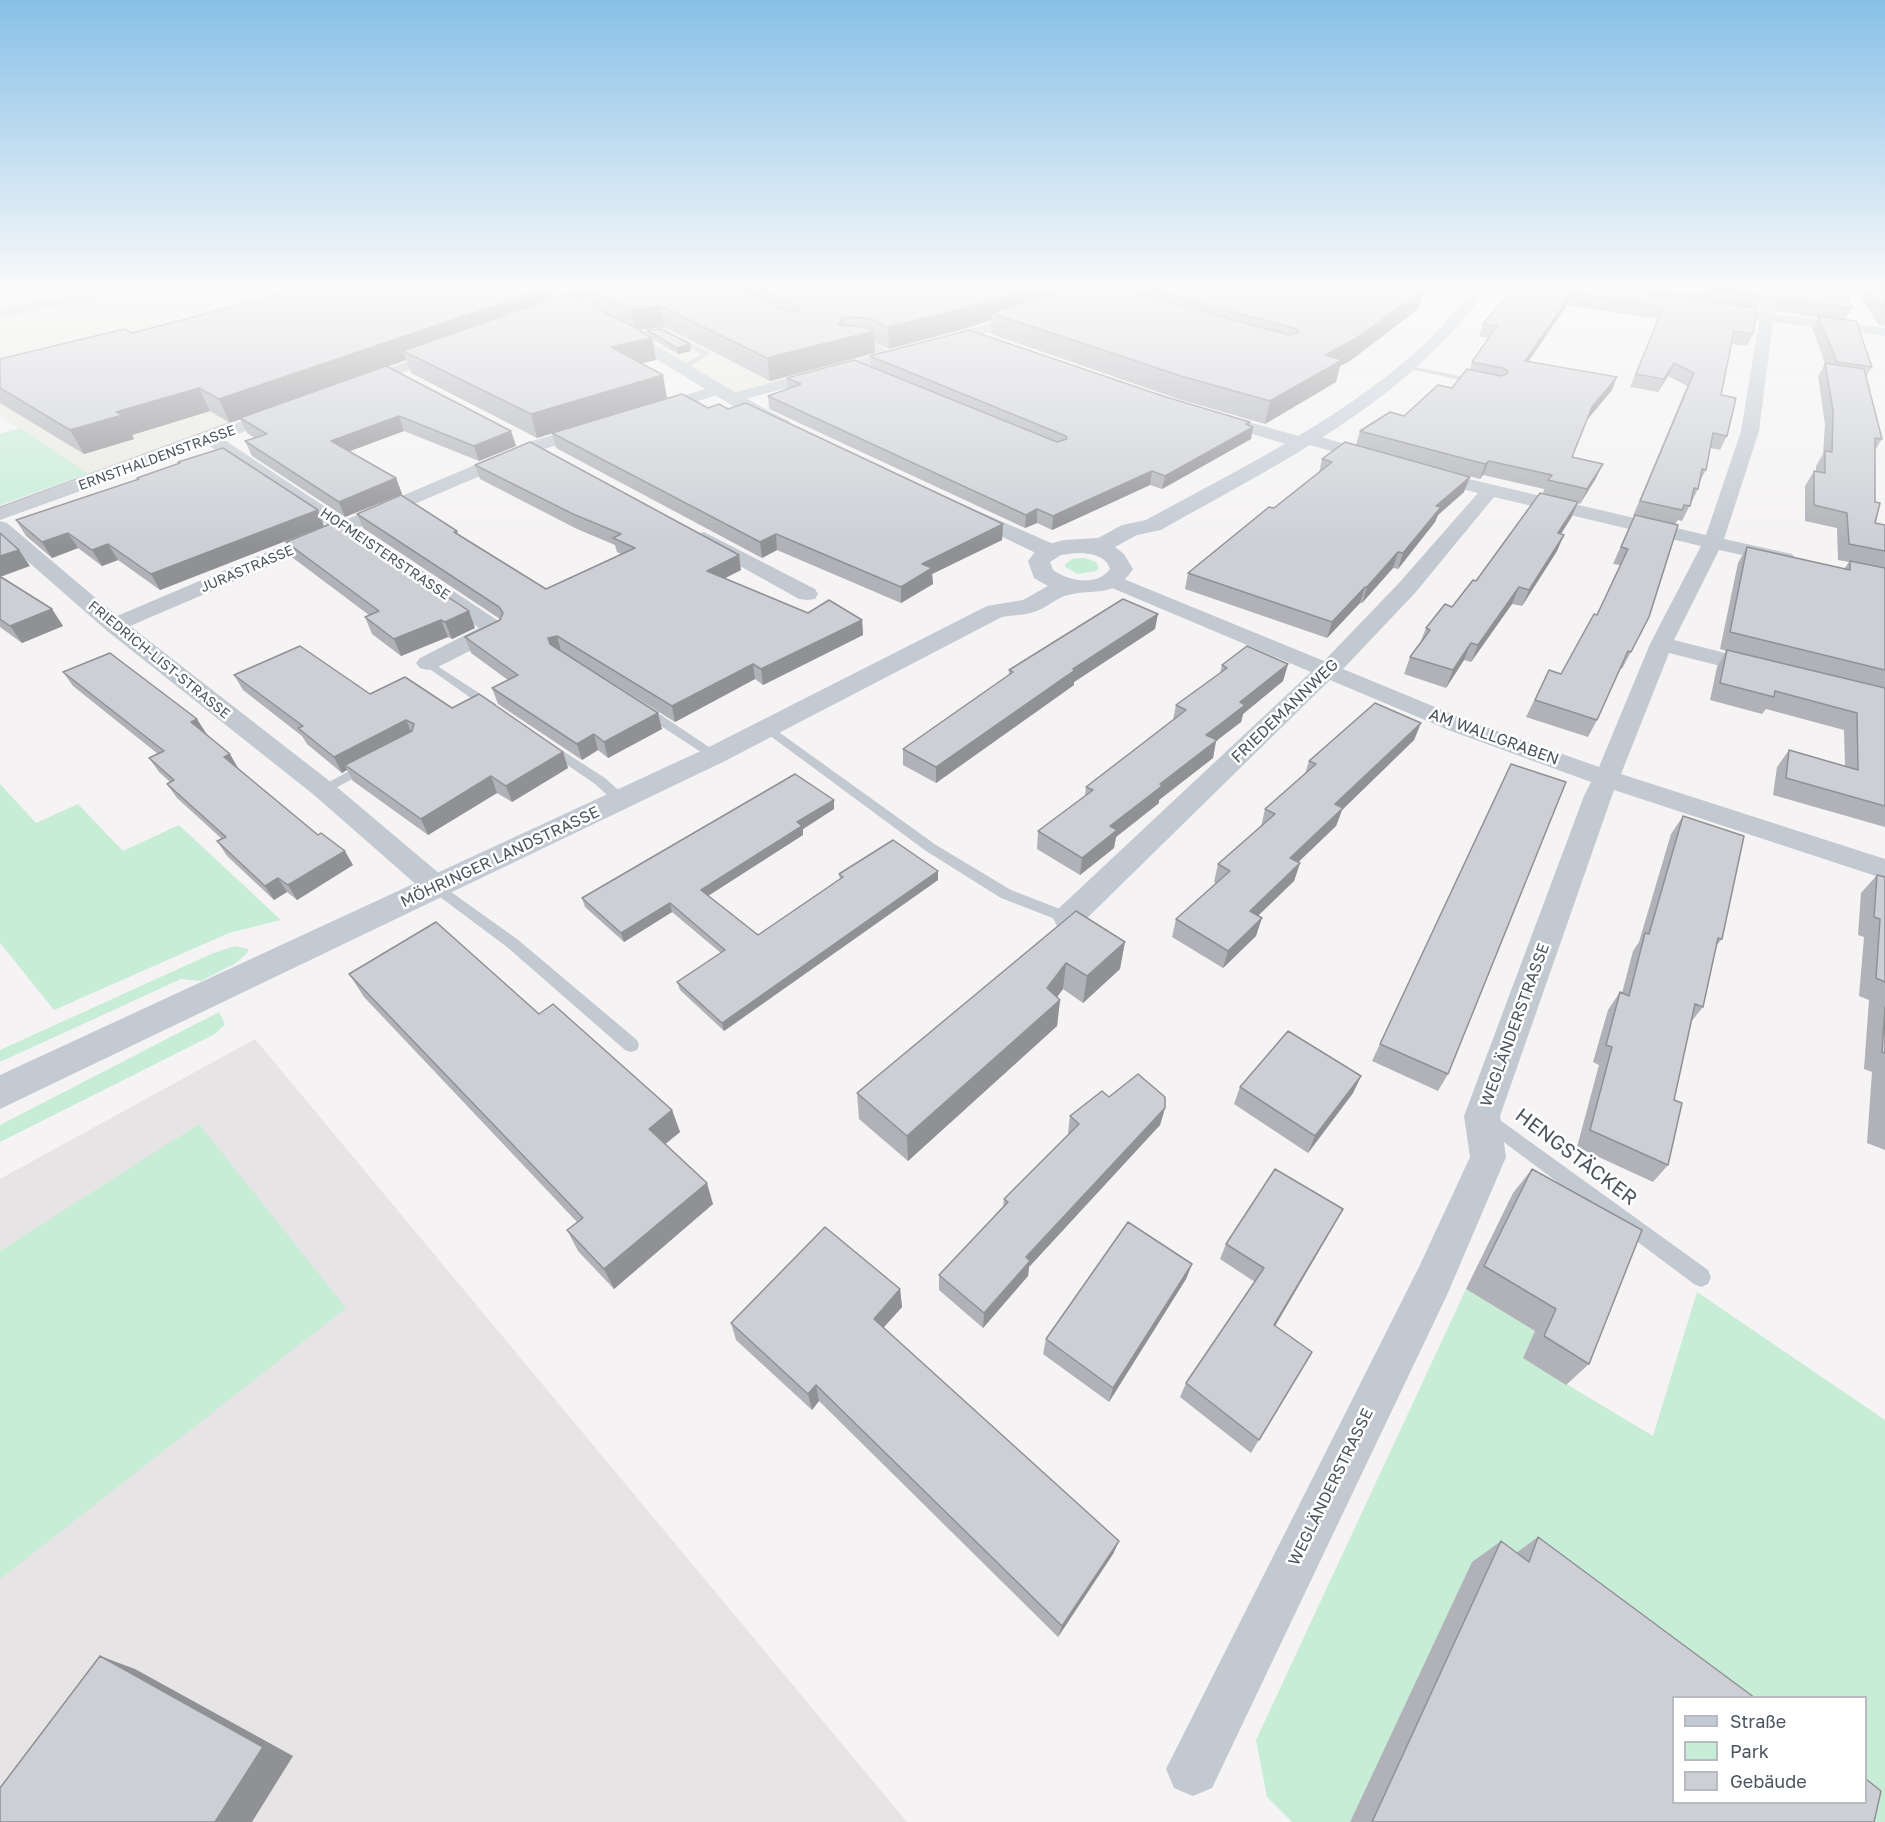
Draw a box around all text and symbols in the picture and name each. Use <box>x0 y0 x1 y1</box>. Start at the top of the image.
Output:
street label: ERNSTHALDENSTRASSE <box>76 422 238 494</box>
street label: HOFMEISTERSTRASSE <box>317 504 453 604</box>
street label: JURASTRASSE <box>198 542 296 596</box>
street label: FRIEDRICH-LIST-STRASSE <box>85 598 233 722</box>
street label: FRIEDEMANNWEG <box>1228 655 1342 767</box>
street label: AM WALLGRABEN <box>1426 705 1562 769</box>
street label: MÖHRINGER LANDSTRASSE <box>398 802 602 912</box>
street label: WEGLÄNDERSTRASSE <box>1477 941 1553 1109</box>
street label: HENGSTÄCKER <box>1510 1103 1642 1211</box>
street label: WEGLÄNDERSTRASSE <box>1285 1405 1377 1569</box>
legend <box>1672 1696 1867 1804</box>
text: Straße <box>1730 1710 1786 1732</box>
text: Park <box>1730 1740 1769 1762</box>
text: Gebäude <box>1730 1770 1807 1792</box>

